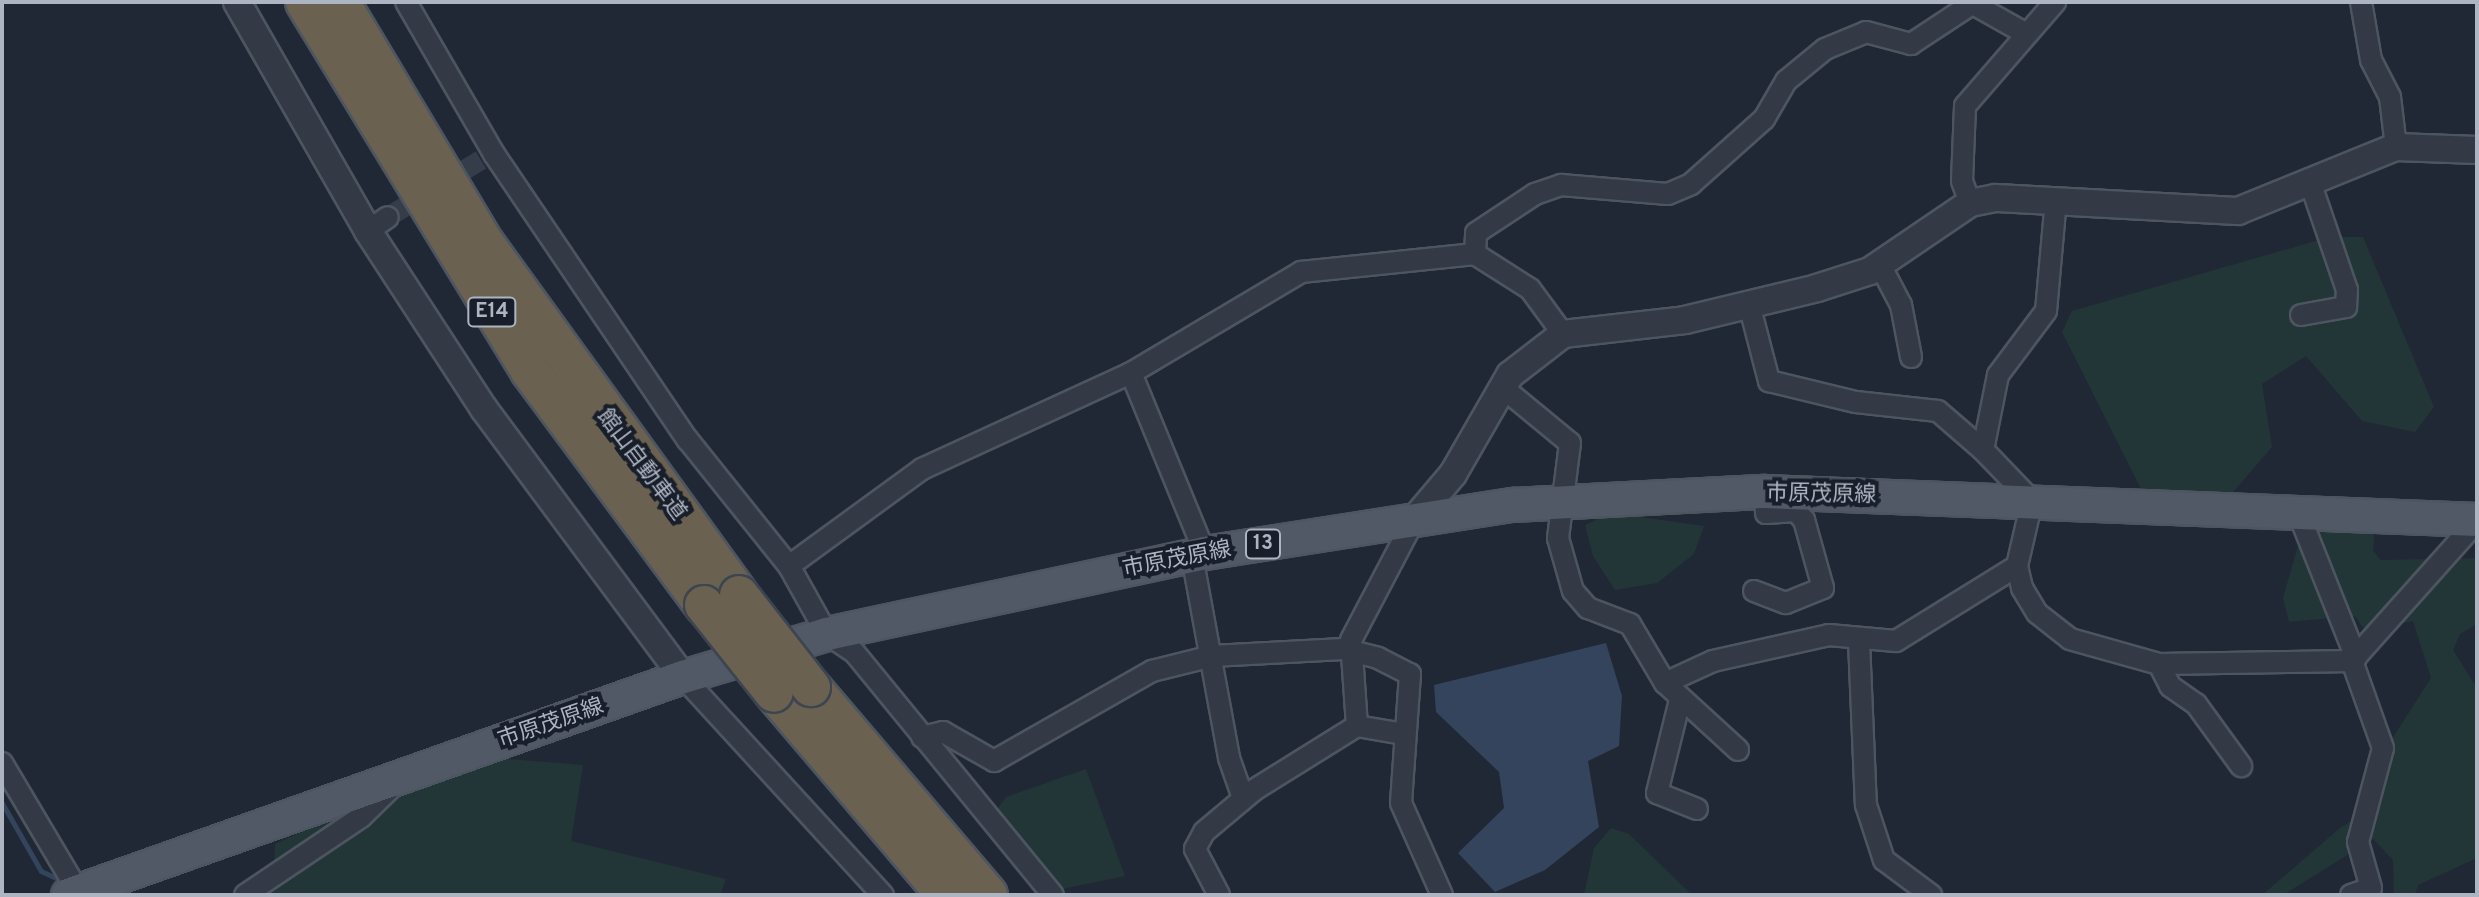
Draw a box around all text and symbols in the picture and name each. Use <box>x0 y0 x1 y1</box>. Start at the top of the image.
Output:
road number: E14 <box>466 296 518 328</box>
street label: 館山自動車道 <box>591 404 691 526</box>
street label: 市原茂原線 <box>1766 481 1876 509</box>
road number: 13 <box>1245 528 1281 560</box>
street label: 市原茂原線 <box>1120 537 1234 583</box>
street label: 市原茂原線 <box>495 694 607 754</box>

